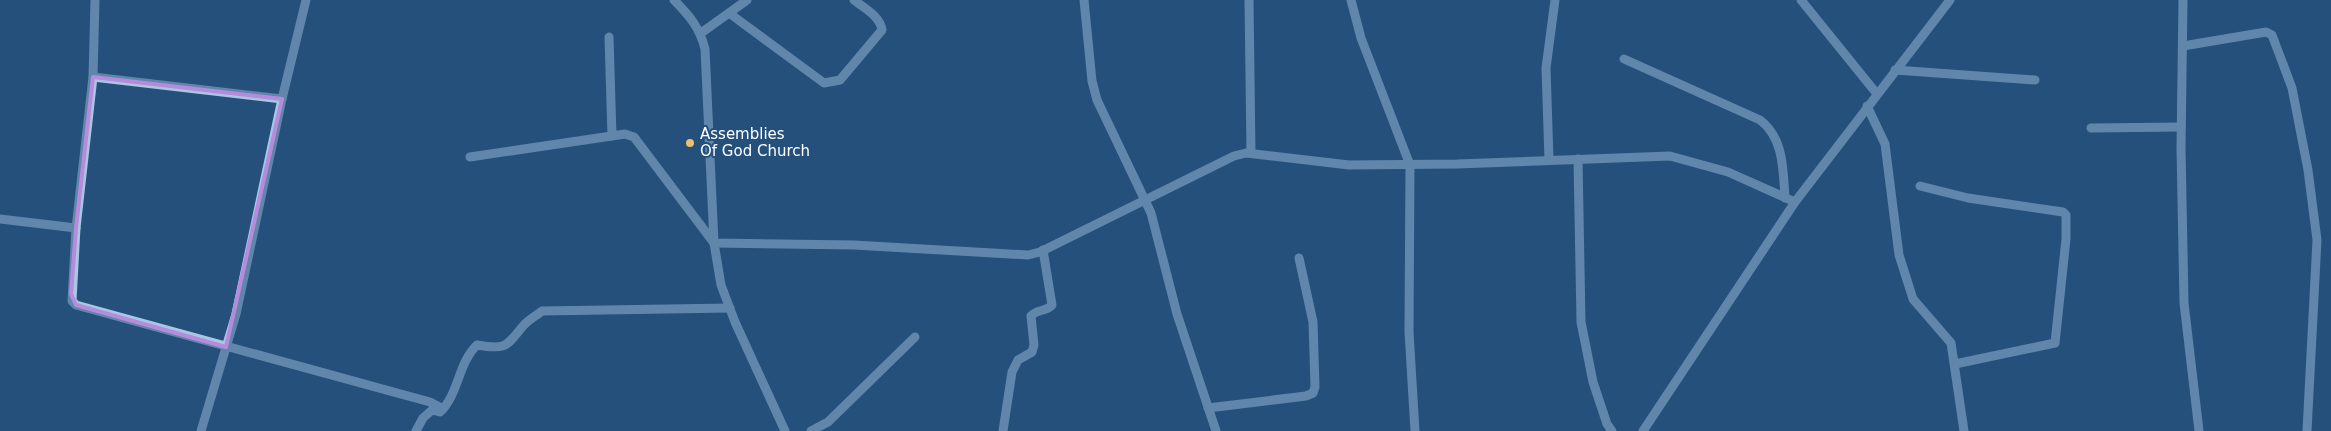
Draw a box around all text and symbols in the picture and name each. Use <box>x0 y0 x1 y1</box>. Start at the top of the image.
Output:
place label: Assemblies Of God Church <box>700 125 810 160</box>
marker: Assemblies Of God Church <box>684 137 696 149</box>

